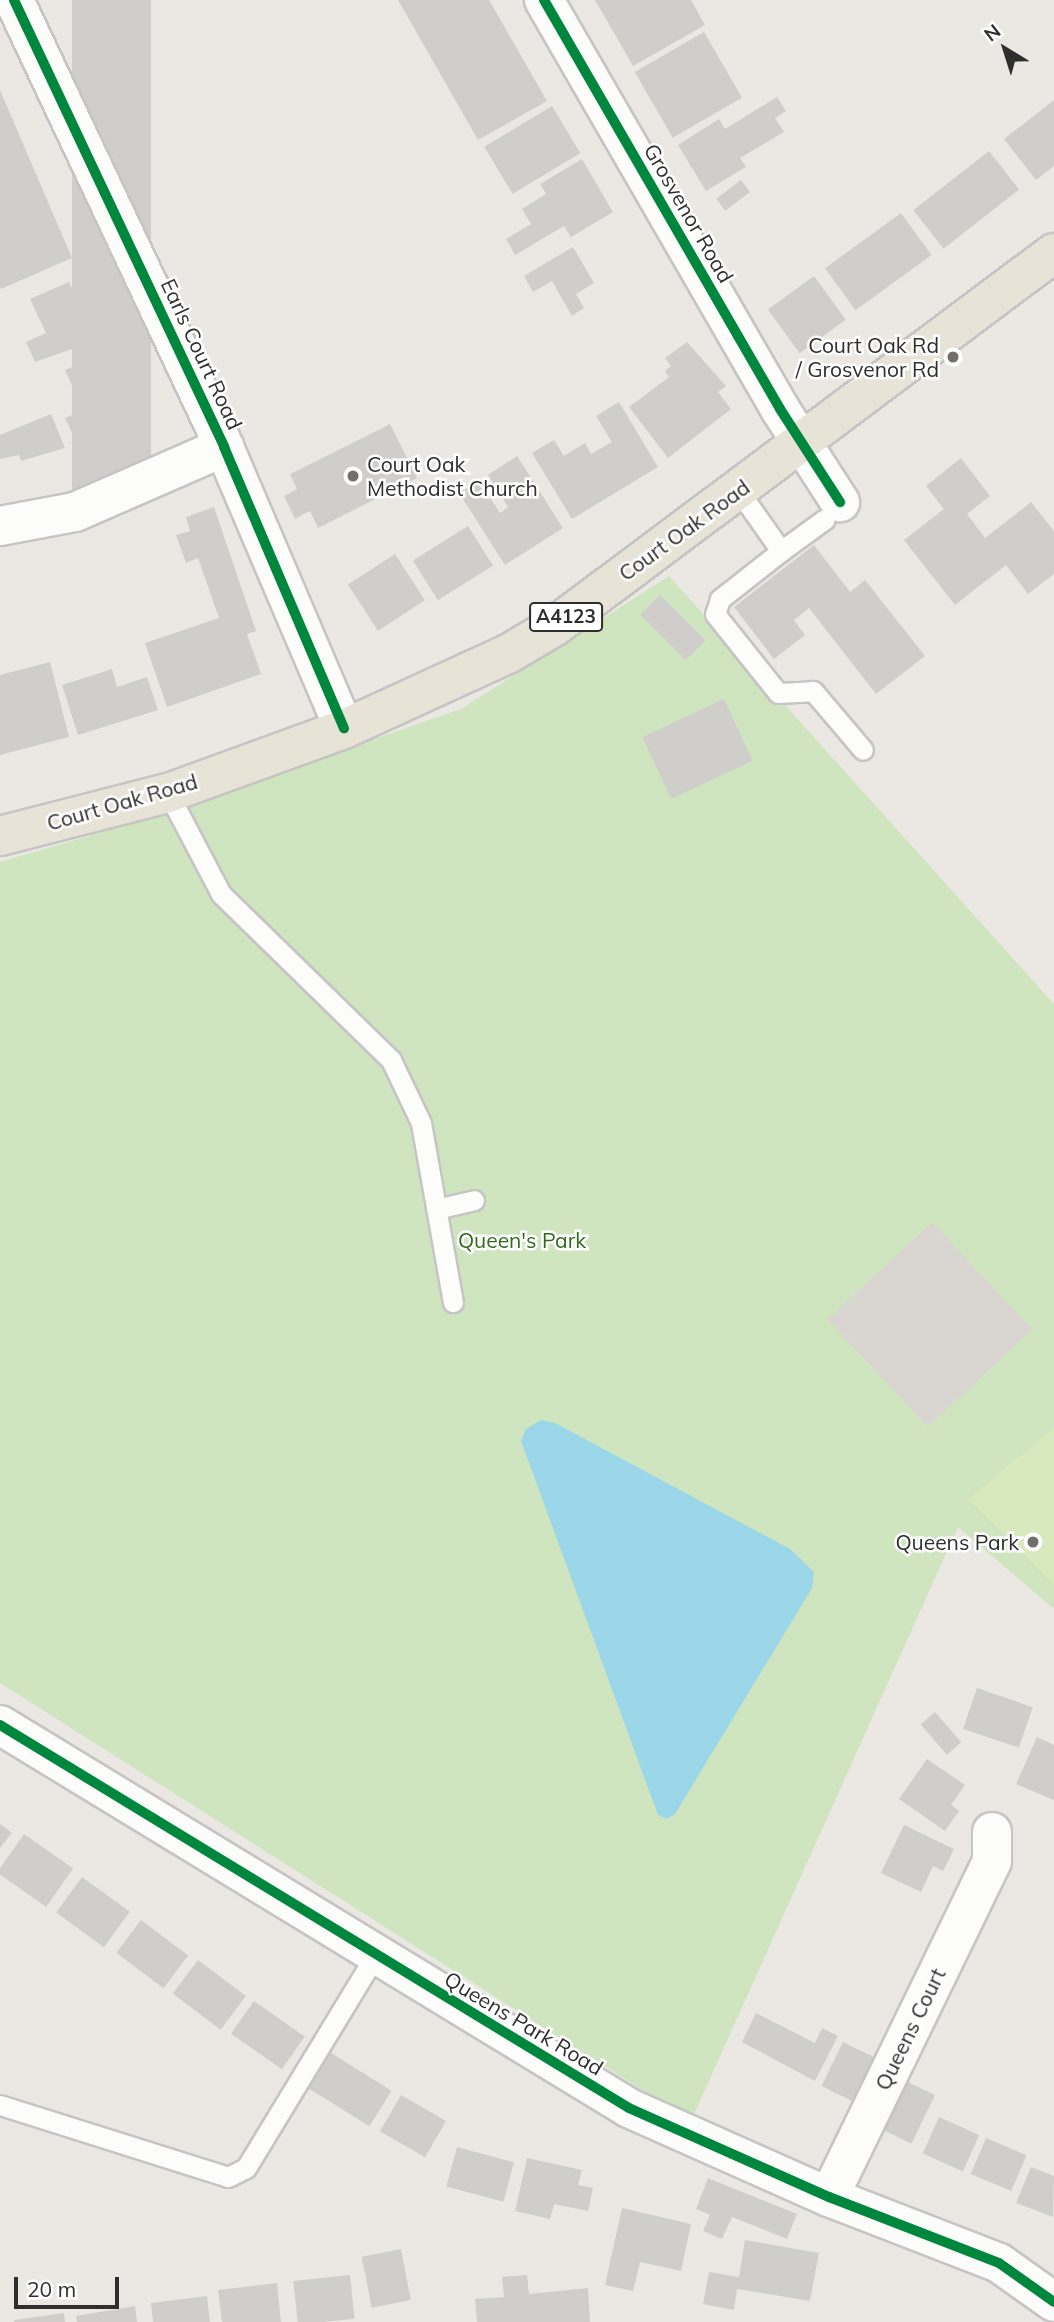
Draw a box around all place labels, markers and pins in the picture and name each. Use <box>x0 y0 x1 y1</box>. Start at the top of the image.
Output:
place label: Court Oak Rd / Grosvenor Rd <box>796 332 939 382</box>
marker: Court Oak Rd / Grosvenor Rd <box>945 349 961 365</box>
place label: Court Oak Methodist Church <box>367 451 538 501</box>
marker: Court Oak Methodist Church <box>345 468 361 484</box>
place label: Queens Park <box>895 1529 1019 1555</box>
marker: Queens Park <box>1025 1534 1041 1550</box>

